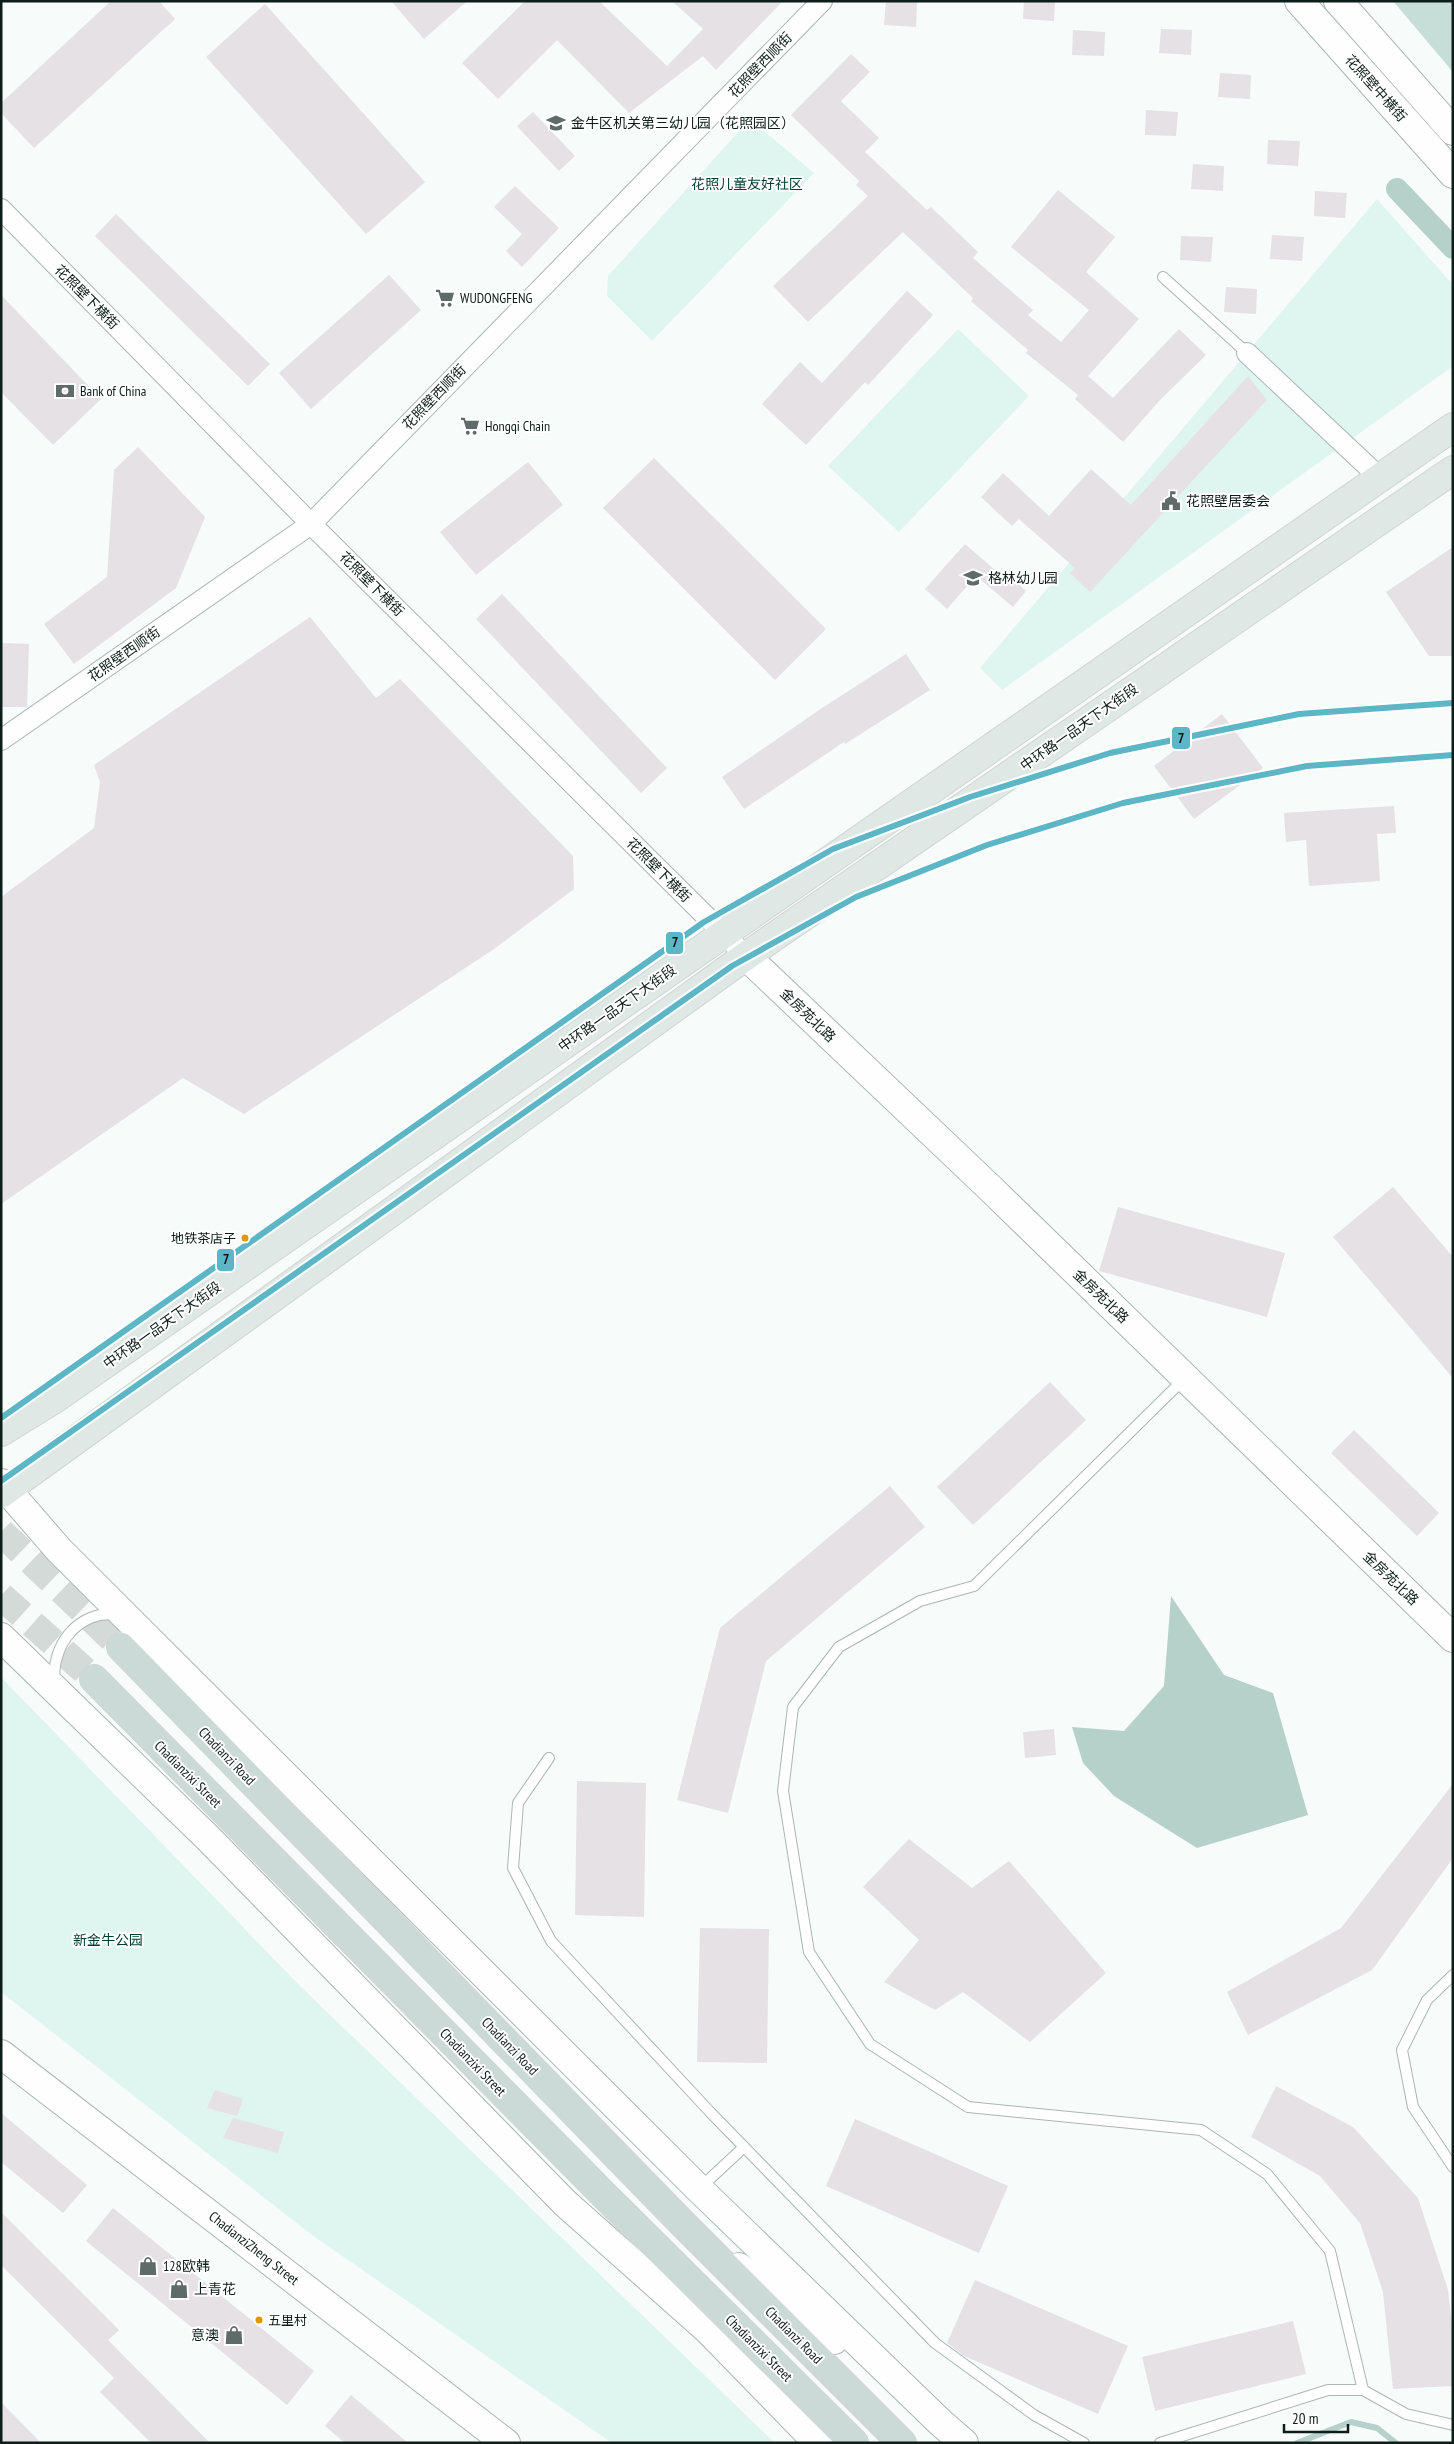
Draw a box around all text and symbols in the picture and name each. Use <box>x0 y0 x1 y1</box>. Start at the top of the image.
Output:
street label: 花照壁西顺街 <box>724 29 796 101</box>
street label: 花照壁中横街 <box>1341 51 1411 125</box>
school or university icon: 金牛区机关第三幼儿园（花照园区） <box>545 112 567 134</box>
place label: 金牛区机关第三幼儿园（花照园区） <box>571 114 795 132</box>
park label: 花照儿童友好社区 <box>691 175 803 193</box>
street label: 花照壁下横街 <box>51 261 123 333</box>
supermarket icon: WUDONGFENG <box>434 287 456 309</box>
place label: WUDONGFENG <box>460 289 532 307</box>
street label: 花照壁西顺街 <box>398 361 470 433</box>
bank icon: Bank of China <box>54 380 76 402</box>
place label: Bank of China <box>80 382 146 400</box>
supermarket icon: Hongqi Chain <box>459 415 481 437</box>
place label: Hongqi Chain <box>485 417 550 435</box>
public building icon: 花照壁居委会 <box>1160 490 1182 512</box>
place label: 花照壁居委会 <box>1186 492 1270 510</box>
street label: 花照壁下横街 <box>336 548 408 620</box>
school or university icon: 格林幼儿园 <box>962 567 984 589</box>
place label: 格林幼儿园 <box>988 569 1058 587</box>
street label: 花照壁西顺街 <box>84 623 164 685</box>
street label: 中环路一品天下大街段 <box>1016 679 1142 775</box>
line badge: 7 <box>1171 726 1191 750</box>
text: 7 <box>1178 729 1185 747</box>
street label: 花照壁下横街 <box>623 834 695 906</box>
line badge: 7 <box>665 931 684 955</box>
text: 7 <box>672 933 679 951</box>
street label: 中环路一品天下大街段 <box>554 960 680 1056</box>
street label: 金房苑北路 <box>777 984 839 1046</box>
place label: 地铁茶店子 <box>171 1230 236 1247</box>
marker: 地铁茶店子 <box>240 1233 250 1243</box>
line badge: 7 <box>216 1248 235 1272</box>
text: 7 <box>223 1250 230 1268</box>
street label: 金房苑北路 <box>1070 1265 1132 1327</box>
street label: 中环路一品天下大街段 <box>99 1277 225 1373</box>
street label: 金房苑北路 <box>1360 1547 1422 1609</box>
street label: Chadianzi Road <box>195 1723 259 1789</box>
street label: Chadianzixi Street <box>151 1737 226 1812</box>
park label: 新金牛公园 <box>73 1931 143 1949</box>
street label: Chadianzi Road <box>478 2013 542 2079</box>
street label: Chadianzixi Street <box>436 2024 510 2100</box>
street label: ChadianziZheng Street <box>205 2207 303 2289</box>
shop icon: 128欧韩 <box>137 2255 159 2277</box>
place label: 128欧韩 <box>163 2257 210 2275</box>
shop icon: 上青花 <box>168 2278 190 2300</box>
place label: 上青花 <box>194 2280 236 2298</box>
street label: Chadianzi Road <box>761 2302 827 2368</box>
street label: Chadianzixi Street <box>722 2311 797 2386</box>
place label: 五里村 <box>268 2312 307 2329</box>
marker: 五里村 <box>254 2315 264 2325</box>
shop icon: 意澳 <box>223 2324 245 2346</box>
place label: 意澳 <box>191 2326 219 2344</box>
scale bar <box>1284 2402 1348 2434</box>
text: 20 m <box>1292 2409 1318 2428</box>

